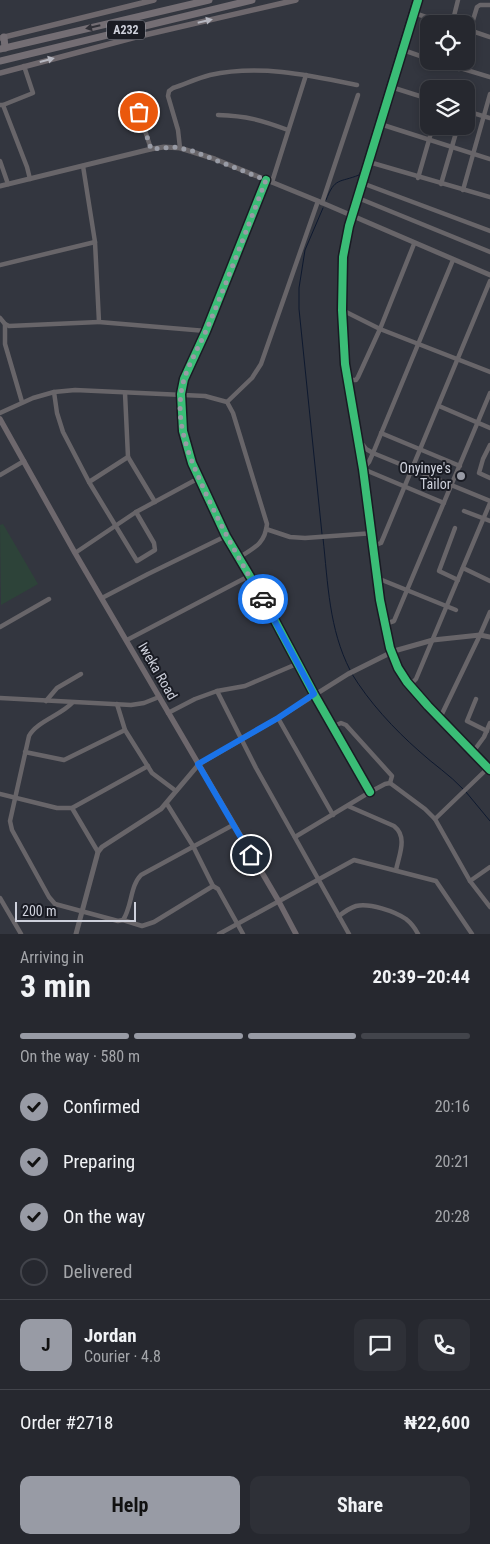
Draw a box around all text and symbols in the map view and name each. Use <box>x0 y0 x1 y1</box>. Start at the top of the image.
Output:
map controls <box>420 15 475 135</box>
button: locate <box>420 15 475 70</box>
one-way arrow <box>197 17 212 25</box>
road number: A232 <box>107 20 145 40</box>
one-way arrow <box>86 23 101 31</box>
one-way arrow <box>40 56 55 64</box>
button: layers <box>420 80 475 135</box>
pin <box>118 91 160 133</box>
icon: bag <box>125 98 153 126</box>
place label: Onyinye's Tailor <box>399 460 451 492</box>
marker: Onyinye's Tailor <box>455 470 467 482</box>
courier <box>238 574 288 624</box>
icon: car <box>249 585 277 613</box>
street label: Iweka Road <box>135 640 181 702</box>
pin <box>230 834 272 876</box>
icon: home <box>237 841 265 869</box>
scale bar <box>15 899 136 922</box>
text: 200 m <box>22 903 57 919</box>
text: Arriving in <box>20 948 84 967</box>
text: 20:39–20:44 <box>372 965 470 988</box>
text: 3 min <box>20 967 91 1005</box>
text: On the way · 580 m <box>20 1047 140 1066</box>
icon: check <box>20 1093 48 1121</box>
text: Confirmed <box>63 1095 140 1118</box>
text: 20:16 <box>435 1097 470 1116</box>
icon: check <box>20 1148 48 1176</box>
text: Preparing <box>63 1150 135 1173</box>
text: 20:21 <box>435 1152 470 1171</box>
icon: check <box>20 1203 48 1231</box>
text: On the way <box>63 1205 145 1228</box>
text: 20:28 <box>435 1207 470 1226</box>
text: Delivered <box>63 1260 132 1283</box>
button: chat <box>354 1319 406 1371</box>
button: phone <box>418 1319 470 1371</box>
text: Jordan <box>84 1324 137 1347</box>
text: J <box>41 1333 51 1356</box>
text: Courier · 4.8 <box>84 1347 161 1366</box>
text: Order #2718 <box>20 1411 113 1434</box>
text: ₦22,600 <box>404 1411 470 1434</box>
button: Help <box>20 1476 240 1534</box>
button: Share <box>250 1476 470 1534</box>

